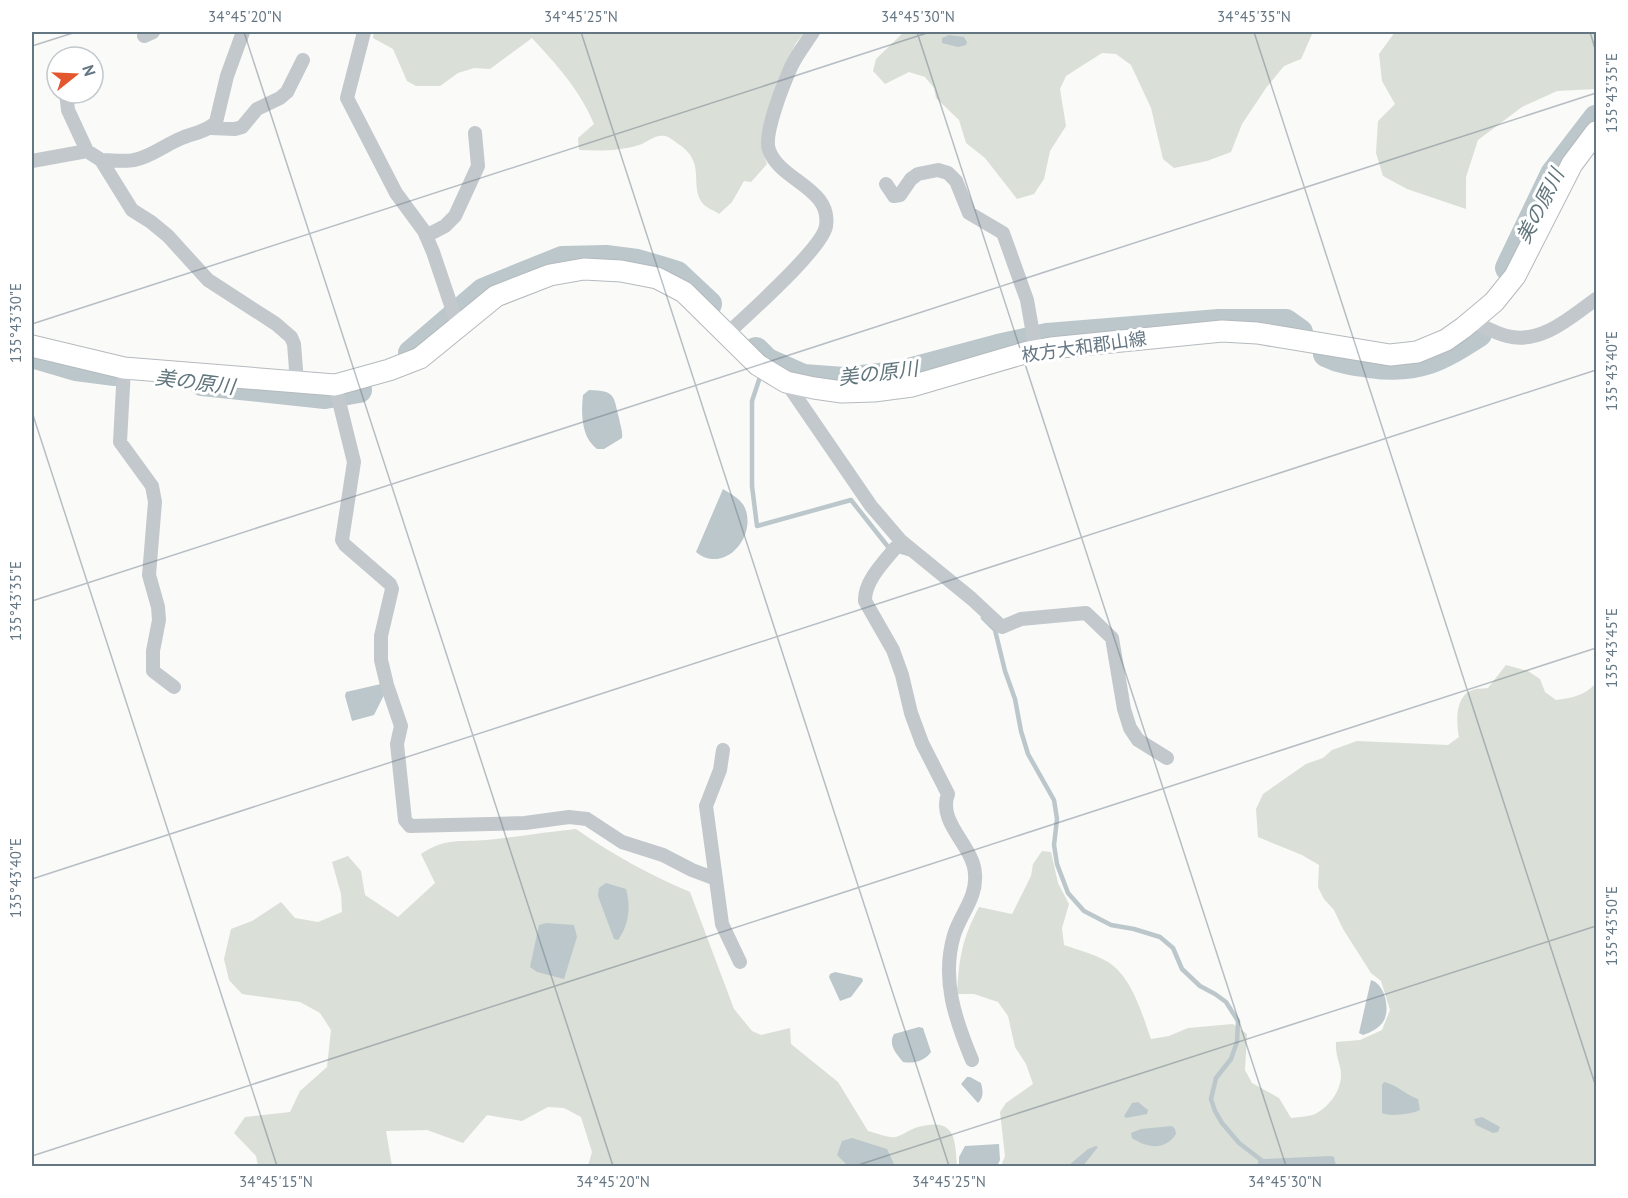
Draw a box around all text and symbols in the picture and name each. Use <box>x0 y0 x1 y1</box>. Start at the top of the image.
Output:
text: 34°45'20"N <box>208 7 282 26</box>
text: 34°45'25"N <box>544 7 618 26</box>
text: 34°45'30"N <box>881 7 955 26</box>
text: 34°45'35"N <box>1217 7 1291 26</box>
north arrow <box>45 45 105 105</box>
text: 135°43'35"E <box>1602 53 1621 133</box>
text: N <box>78 62 100 78</box>
water label: 美の原川 <box>1510 163 1571 248</box>
text: 135°43'30"E <box>6 283 25 363</box>
street label: 枚方大和郡山線 <box>1020 326 1148 367</box>
text: 135°43'40"E <box>1602 331 1621 411</box>
water label: 美の原川 <box>837 355 921 391</box>
water label: 美の原川 <box>154 364 238 400</box>
text: 135°43'35"E <box>6 561 25 641</box>
text: 135°43'45"E <box>1602 608 1621 688</box>
text: 135°43'40"E <box>6 838 25 918</box>
text: 135°43'50"E <box>1602 886 1621 966</box>
text: 34°45'15"N <box>239 1172 313 1191</box>
text: 34°45'20"N <box>576 1172 650 1191</box>
text: 34°45'25"N <box>912 1172 986 1191</box>
text: 34°45'30"N <box>1248 1172 1322 1191</box>

